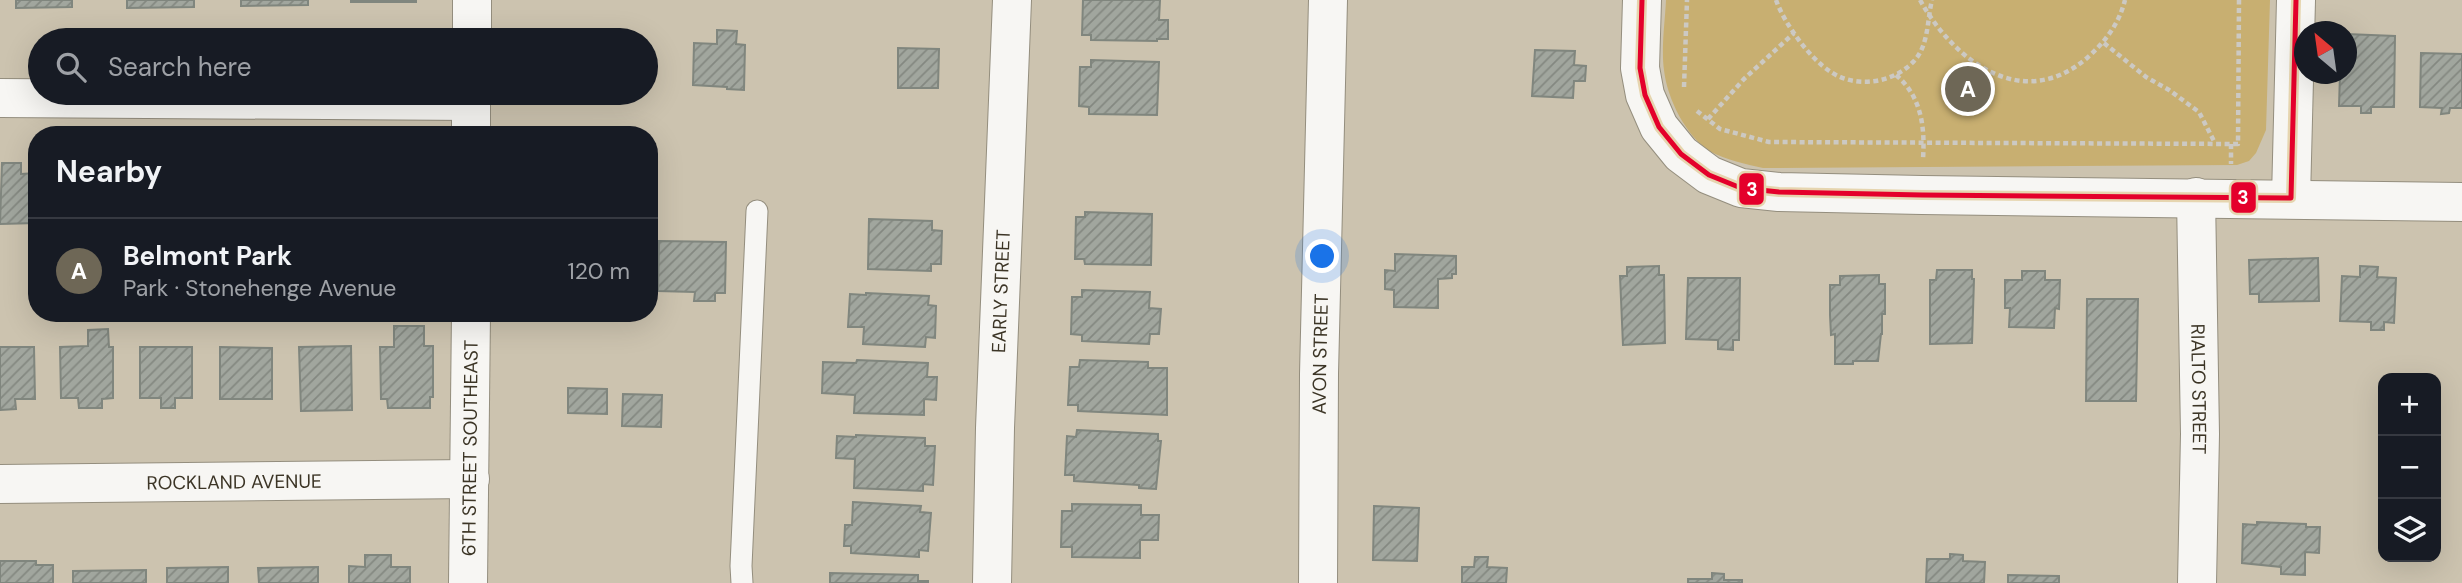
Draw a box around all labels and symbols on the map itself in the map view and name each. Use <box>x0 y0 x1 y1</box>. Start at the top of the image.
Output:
north arrow <box>2294 21 2357 84</box>
pin: A <box>1945 63 1991 115</box>
line badge: 3 <box>1738 172 1765 206</box>
text: 3 <box>1746 177 1758 202</box>
line badge: 3 <box>2230 181 2257 214</box>
text: 3 <box>2237 185 2249 210</box>
street label: EARLY STREET <box>985 228 1015 353</box>
your location <box>1305 239 1339 273</box>
street label: AVON STREET <box>1306 293 1333 414</box>
street label: RIALTO STREET <box>2186 323 2213 455</box>
street label: 6TH STREET SOUTHEAST <box>456 339 483 556</box>
street label: ROCKLAND AVENUE <box>146 468 322 495</box>

